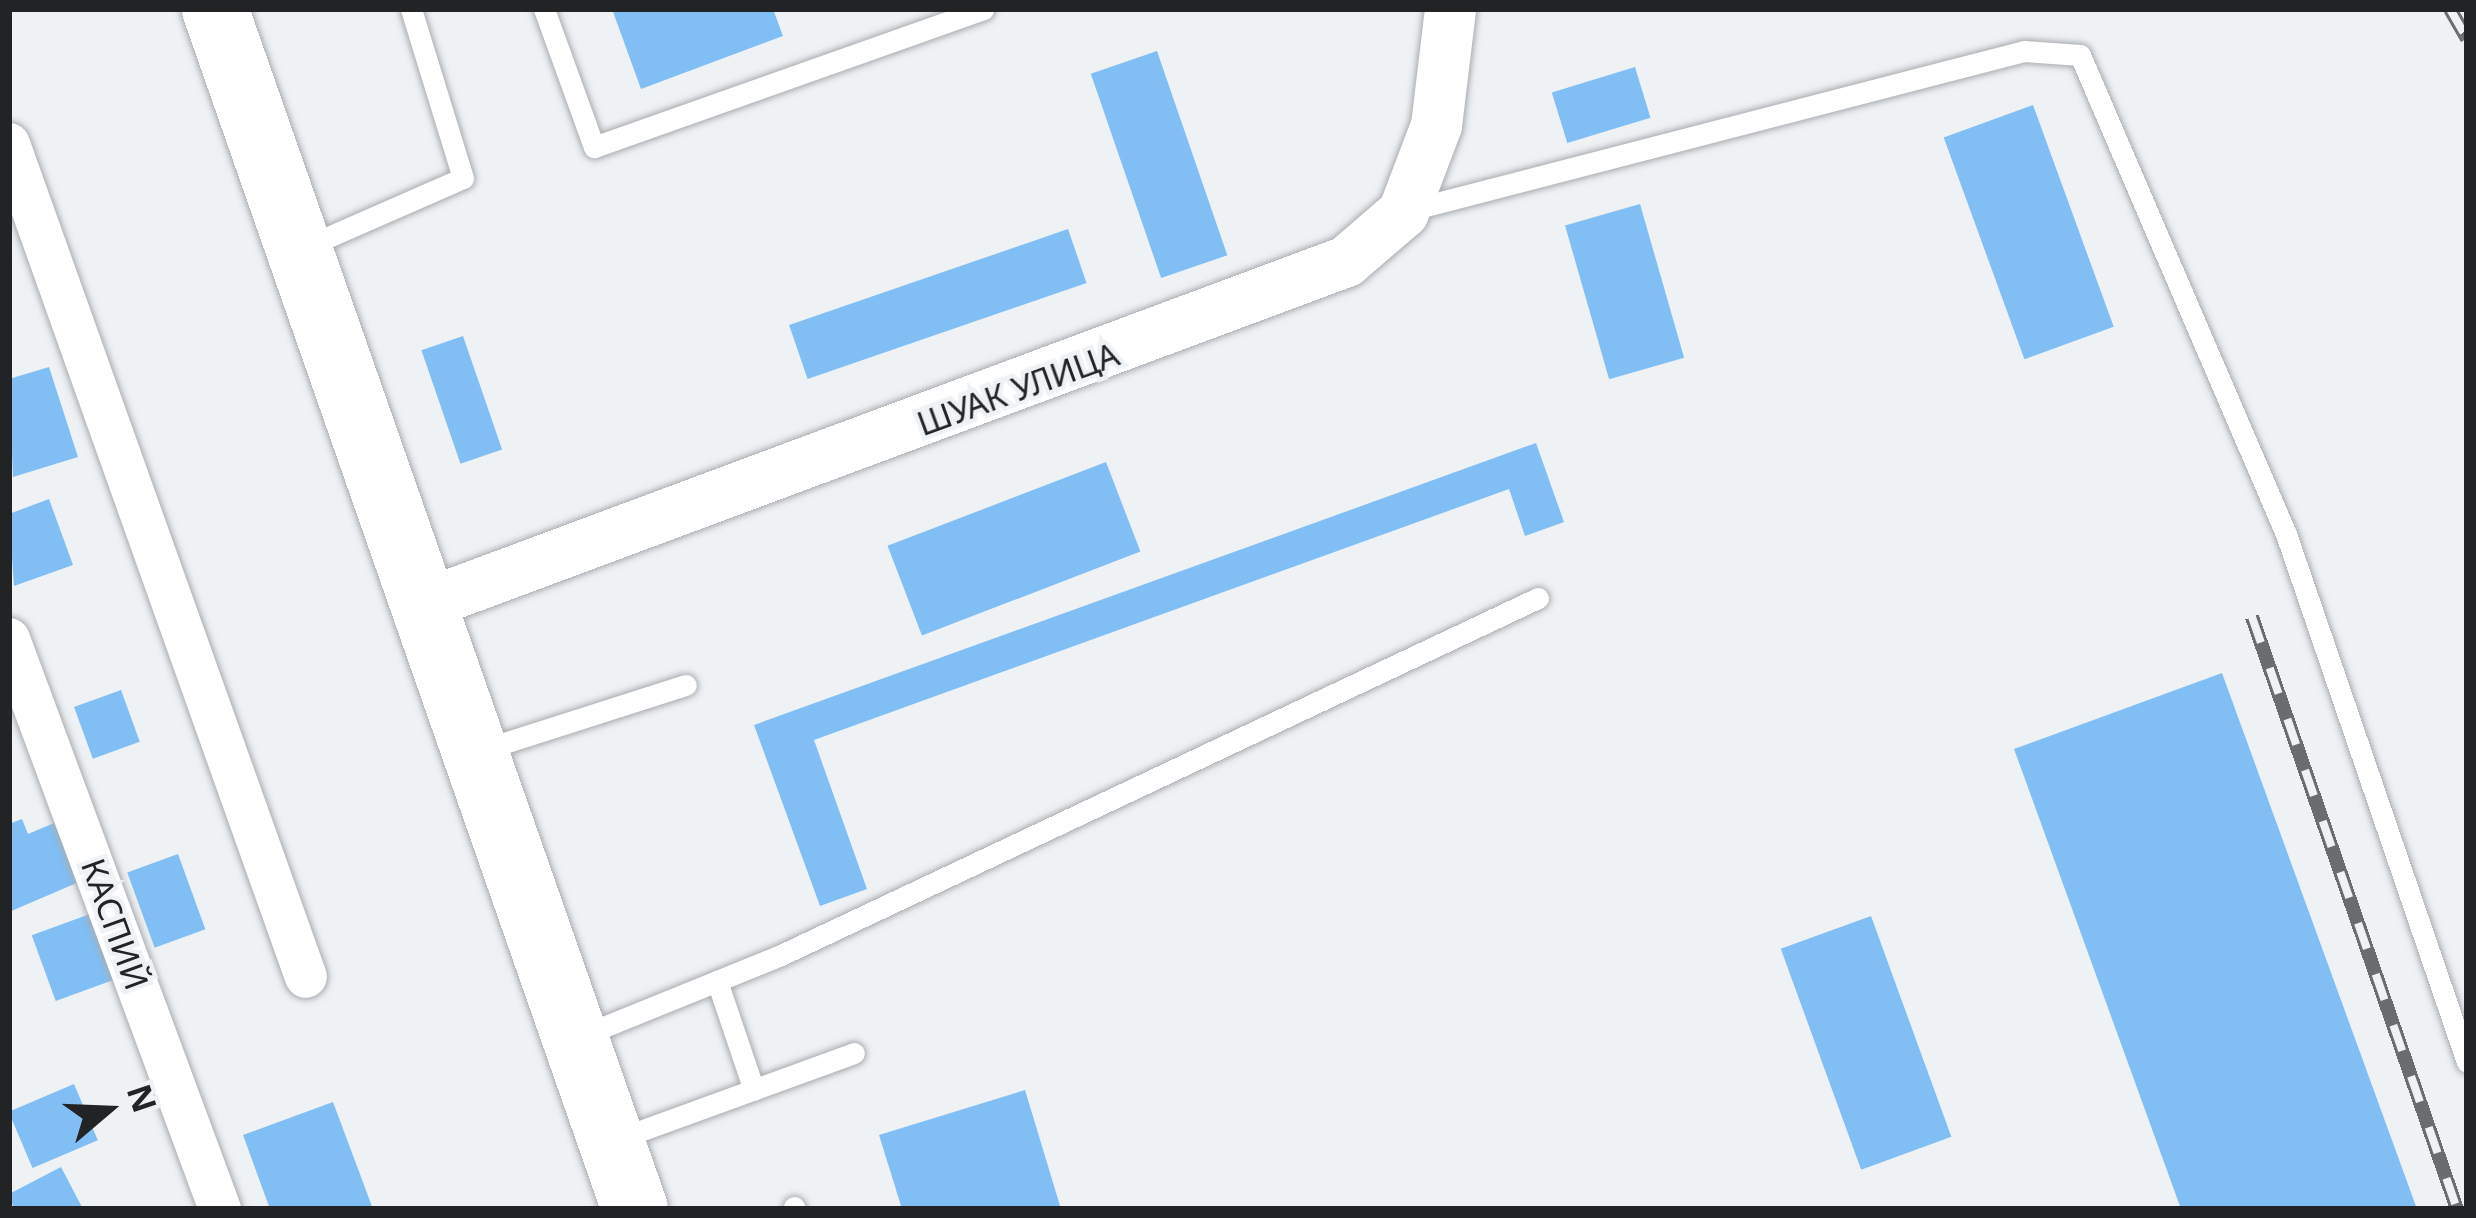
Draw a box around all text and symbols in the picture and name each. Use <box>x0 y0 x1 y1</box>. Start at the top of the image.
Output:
street label: ШУАК УЛИЦА <box>912 334 1124 444</box>
street label: КАСПИЙ <box>73 853 157 995</box>
north arrow <box>48 1050 168 1170</box>
text: N <box>117 1078 168 1118</box>

